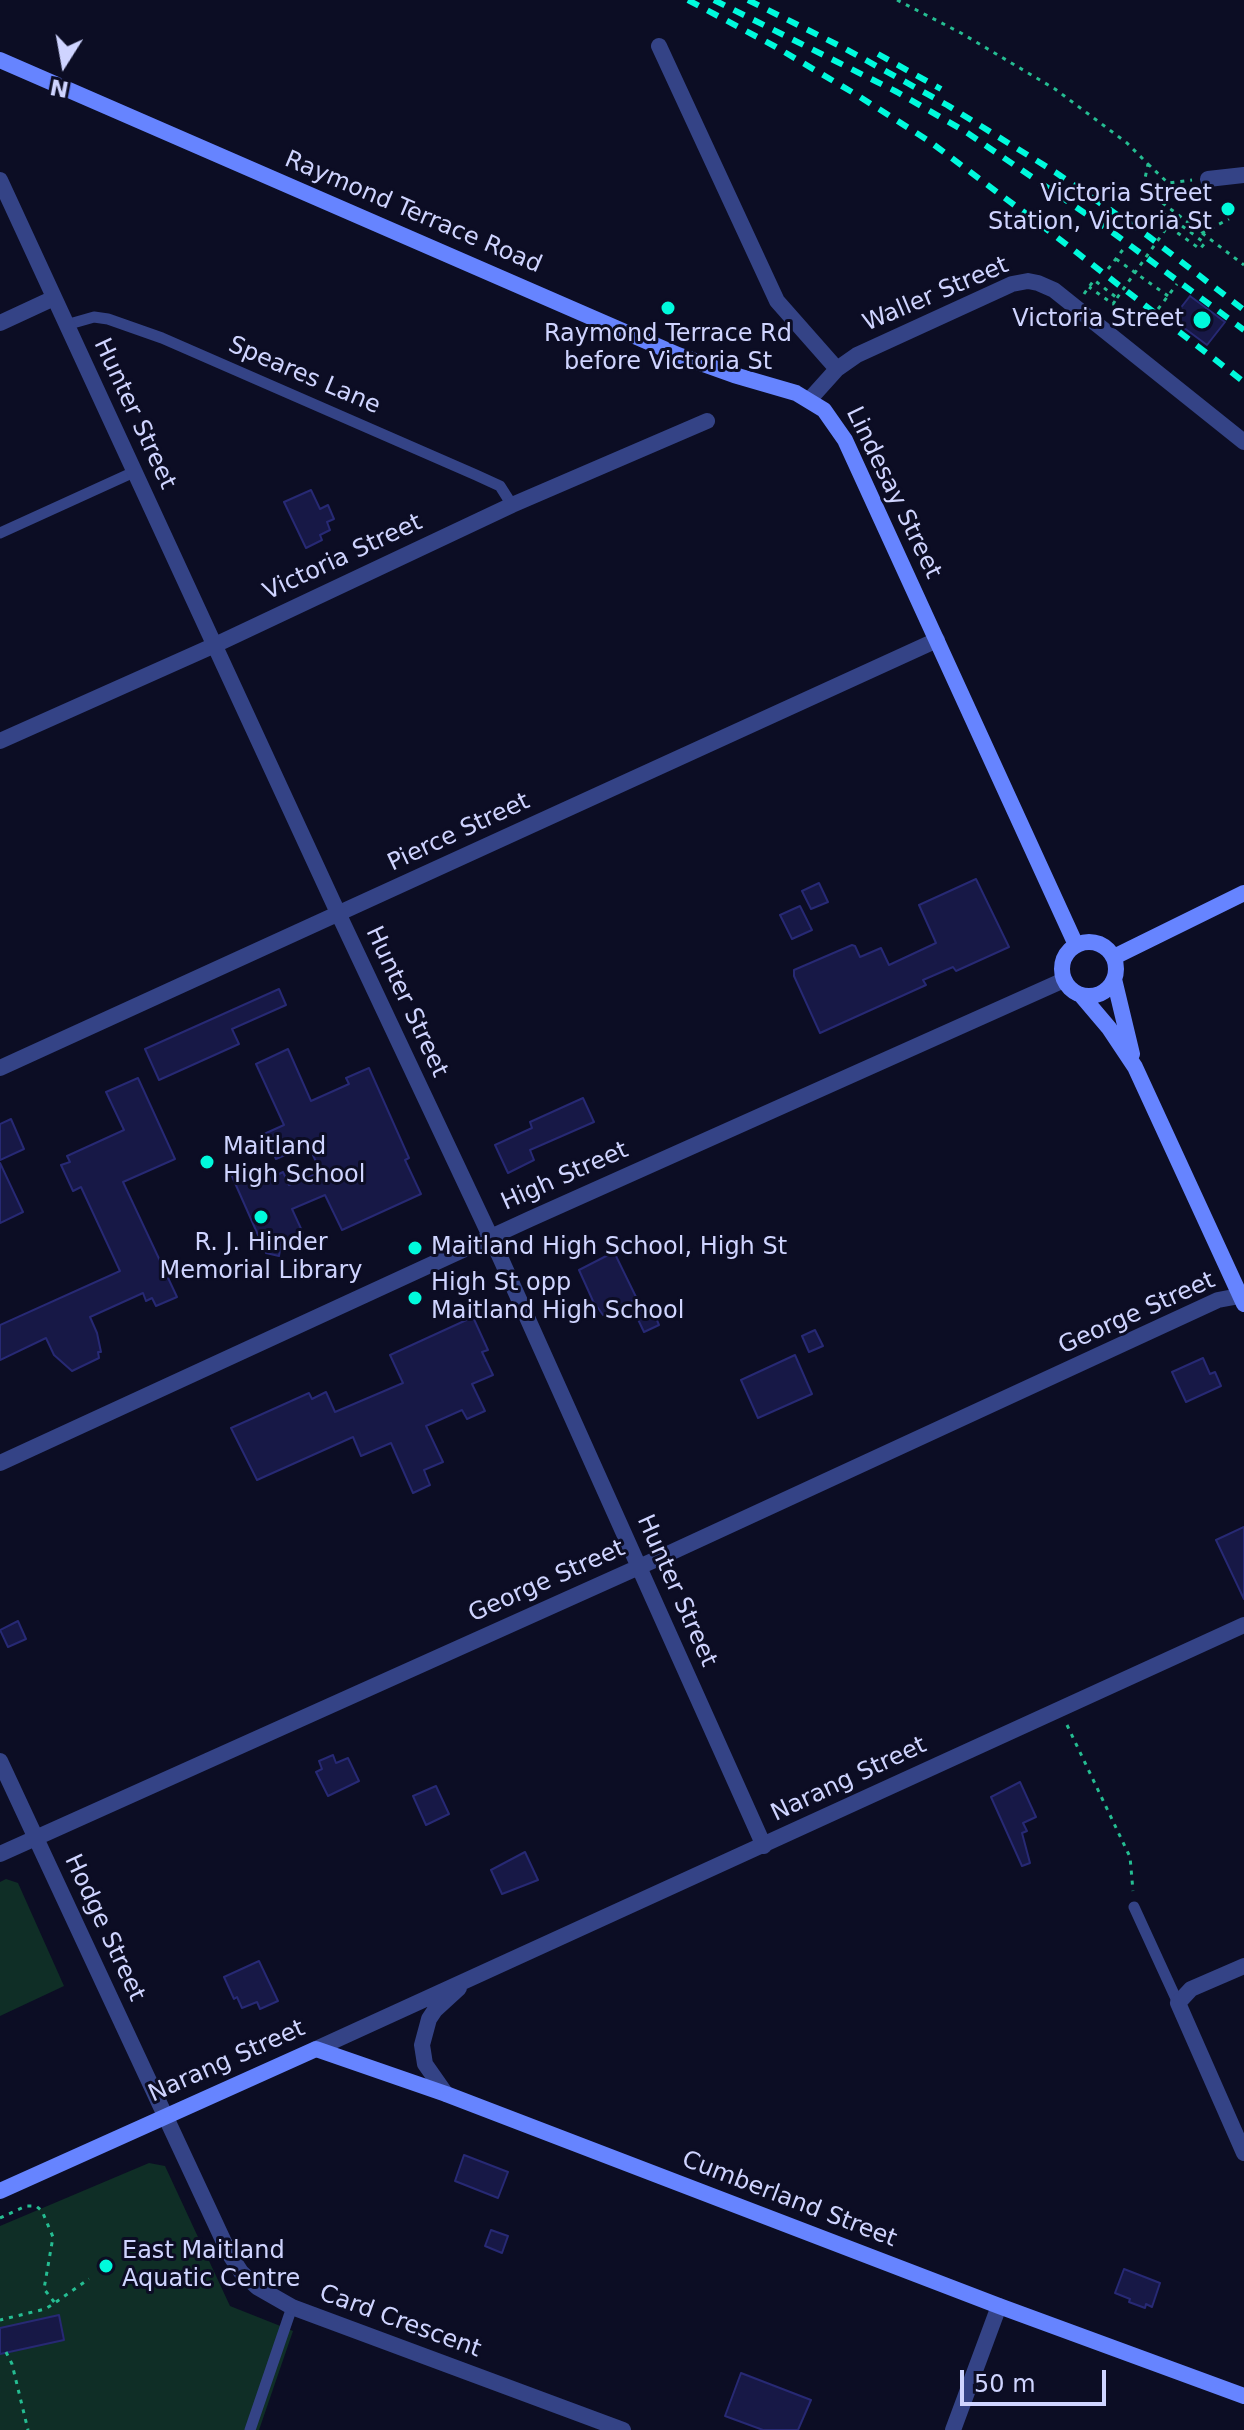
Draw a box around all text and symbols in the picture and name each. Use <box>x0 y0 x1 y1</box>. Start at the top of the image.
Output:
north arrow <box>24 24 104 104</box>
text: N <box>48 74 71 102</box>
street label: Raymond Terrace Road <box>280 146 546 280</box>
place label: Victoria Street Station, Victoria St <box>988 181 1212 237</box>
marker: Victoria Street Station, Victoria St <box>1219 200 1237 218</box>
street label: Waller Street <box>859 251 1013 339</box>
marker: Raymond Terrace Rd before Victoria St <box>659 299 677 317</box>
place label: Victoria Street <box>1012 306 1184 334</box>
marker: Victoria Street <box>1191 309 1213 331</box>
place label: Raymond Terrace Rd before Victoria St <box>544 321 792 377</box>
street label: Speares Lane <box>224 331 384 421</box>
street label: Hunter Street <box>86 334 182 494</box>
street label: Lindesay Street <box>839 403 947 583</box>
street label: Victoria Street <box>259 509 427 607</box>
street label: Pierce Street <box>383 788 535 878</box>
street label: Hunter Street <box>358 922 454 1082</box>
place label: Maitland High School <box>223 1134 365 1190</box>
street label: High Street <box>497 1136 633 1218</box>
marker: Maitland High School <box>198 1153 216 1171</box>
marker: R. J. Hinder Memorial Library <box>252 1208 270 1226</box>
place label: R. J. Hinder Memorial Library <box>160 1230 362 1286</box>
place label: Maitland High School, High St <box>431 1234 787 1262</box>
marker: Maitland High School, High St <box>406 1239 424 1257</box>
street label: George Street <box>1054 1267 1220 1361</box>
place label: High St opp Maitland High School <box>431 1270 684 1326</box>
marker: High St opp Maitland High School <box>406 1289 424 1307</box>
street label: Hunter Street <box>630 1511 722 1671</box>
street label: George Street <box>464 1535 630 1629</box>
street label: Narang Street <box>767 1731 931 1829</box>
street label: Hodge Street <box>57 1850 151 2006</box>
street label: Narang Street <box>144 2015 310 2109</box>
street label: Cumberland Street <box>678 2146 900 2254</box>
place label: East Maitland Aquatic Centre <box>122 2238 300 2294</box>
marker: East Maitland Aquatic Centre <box>97 2257 115 2275</box>
street label: Card Crescent <box>315 2279 485 2365</box>
scale bar <box>964 2354 1110 2404</box>
text: 50 m <box>974 2370 1036 2398</box>

